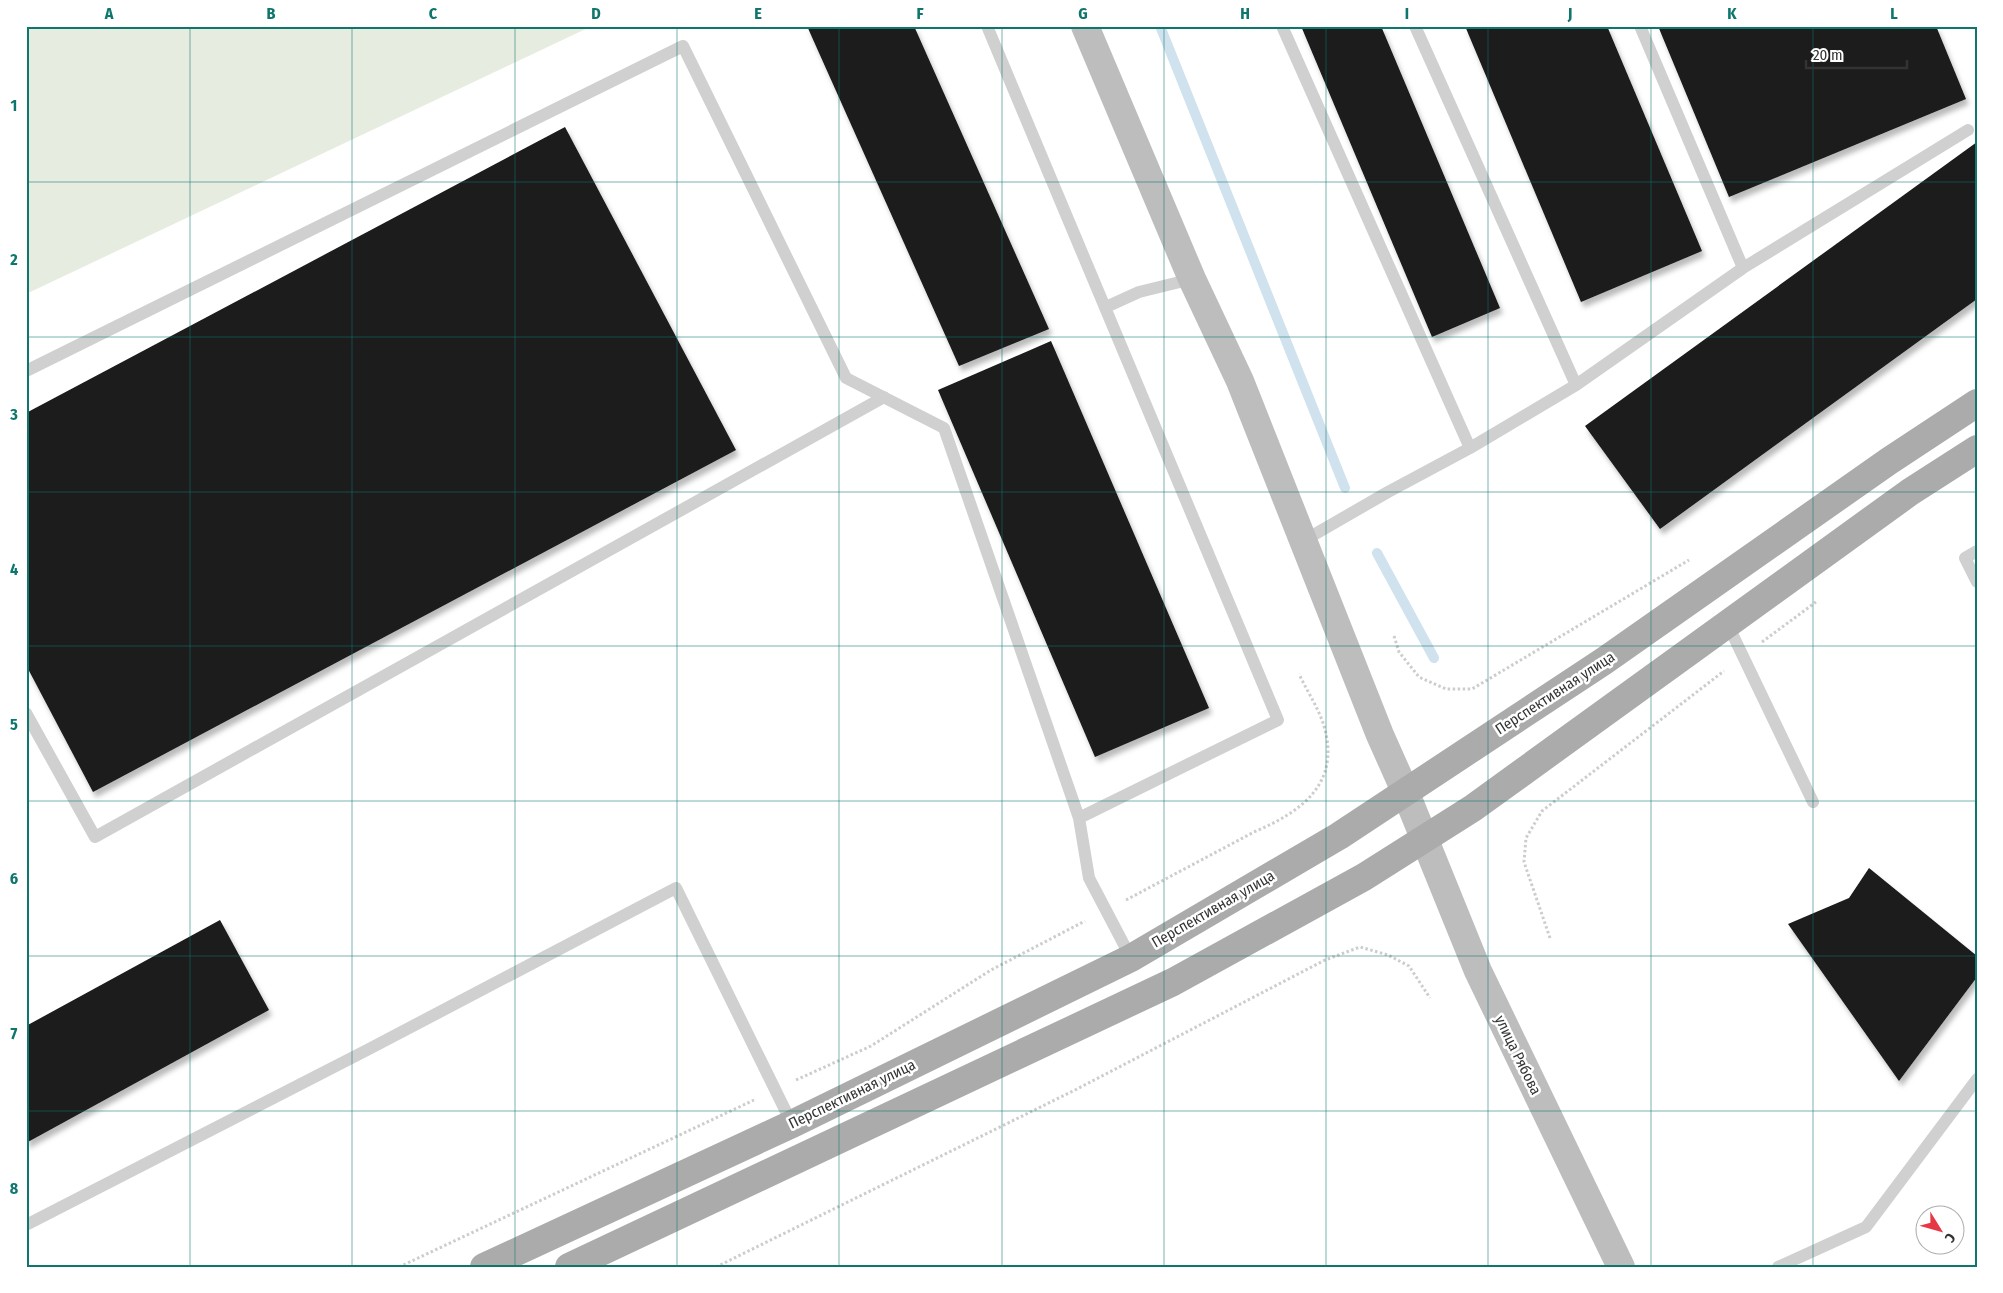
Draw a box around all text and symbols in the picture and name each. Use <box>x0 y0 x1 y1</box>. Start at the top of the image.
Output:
text: A <box>104 4 114 23</box>
text: B <box>267 4 276 23</box>
text: C <box>429 4 438 23</box>
text: D <box>591 4 601 23</box>
text: E <box>754 4 762 23</box>
text: F <box>916 4 924 23</box>
text: G <box>1078 4 1088 23</box>
text: H <box>1240 4 1250 23</box>
text: I <box>1405 4 1409 23</box>
text: J <box>1567 4 1572 23</box>
text: K <box>1727 4 1737 23</box>
text: L <box>1890 4 1898 23</box>
scale bar <box>1806 38 1907 70</box>
text: 20 m <box>1813 46 1843 64</box>
text: 1 <box>11 96 17 115</box>
text: 2 <box>9 250 18 269</box>
text: 3 <box>9 405 18 424</box>
text: 4 <box>10 560 18 579</box>
street label: Перспективная улица <box>1492 648 1618 738</box>
text: 5 <box>10 715 18 734</box>
street label: Перспективная улица <box>1148 866 1278 952</box>
text: 6 <box>10 869 18 888</box>
street label: улица Рябова <box>1491 1012 1545 1098</box>
text: 7 <box>11 1024 18 1043</box>
street label: Перспективная улица <box>786 1055 918 1133</box>
text: 8 <box>10 1179 19 1198</box>
north arrow <box>1916 1206 1966 1256</box>
text: С <box>1941 1229 1959 1246</box>

